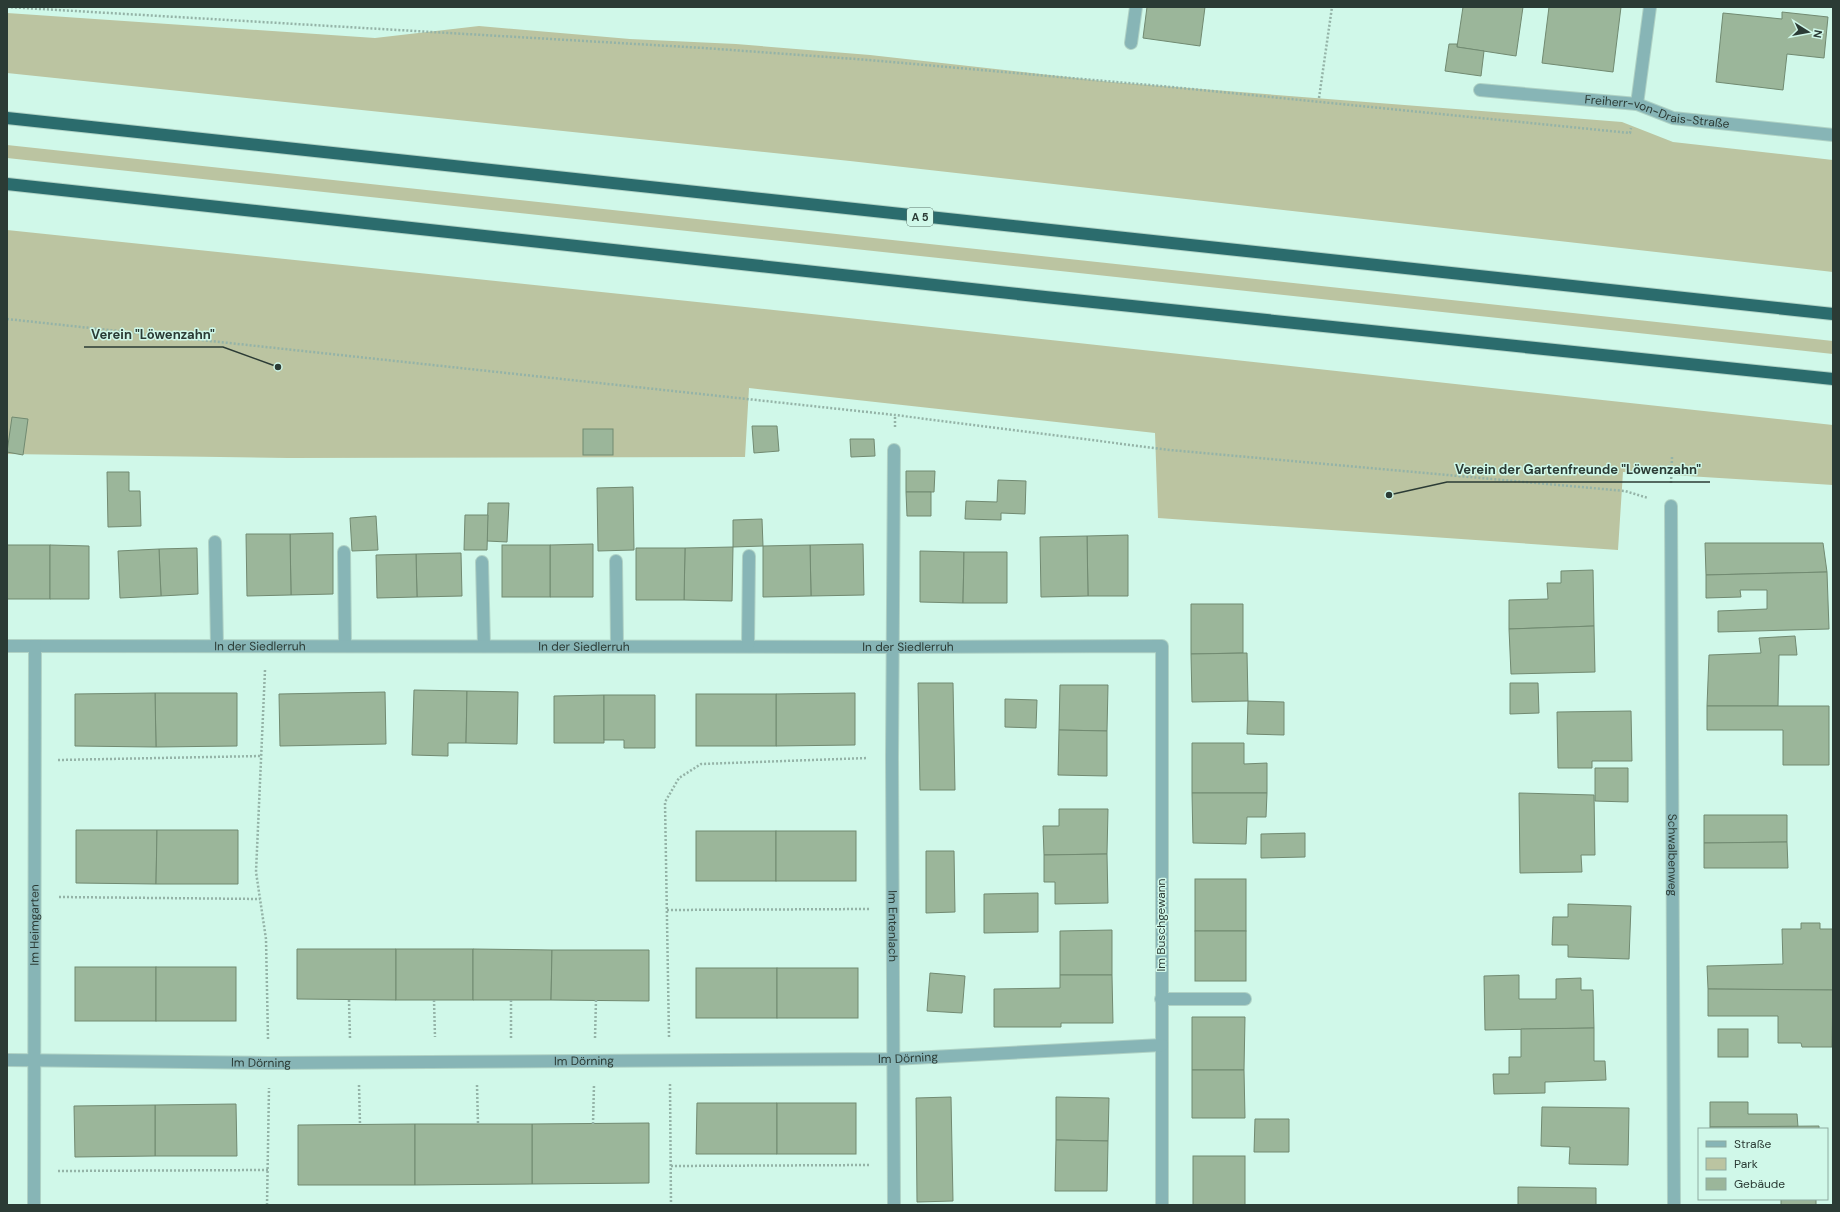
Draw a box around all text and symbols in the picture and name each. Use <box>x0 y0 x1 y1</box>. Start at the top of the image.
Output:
north arrow <box>1788 12 1828 52</box>
text: N <box>1810 29 1825 39</box>
street label: Freiherr-von-Drais-Straße <box>1584 91 1730 132</box>
road number: A 5 <box>907 208 933 226</box>
callout: Verein "Löwenzahn" <box>84 322 223 347</box>
text: Verein "Löwenzahn" <box>91 326 215 343</box>
callout: Verein der Gartenfreunde "Löwenzahn" <box>1447 457 1710 482</box>
text: Verein der Gartenfreunde "Löwenzahn" <box>1455 461 1701 478</box>
street label: In der Siedlerruh <box>214 638 306 654</box>
street label: In der Siedlerruh <box>538 639 630 655</box>
street label: In der Siedlerruh <box>862 639 954 655</box>
street label: Schwalbenweg <box>1664 814 1681 897</box>
street label: Im Buschgewann <box>1153 878 1169 971</box>
street label: Im Heimgarten <box>26 884 43 966</box>
street label: Im Entenlach <box>885 890 901 962</box>
street label: Im Dörning <box>878 1049 939 1067</box>
street label: Im Dörning <box>554 1053 614 1069</box>
street label: Im Dörning <box>231 1055 291 1071</box>
legend <box>1698 1128 1828 1200</box>
text: Straße <box>1734 1136 1771 1152</box>
text: Park <box>1734 1156 1758 1172</box>
text: Gebäude <box>1734 1176 1785 1192</box>

